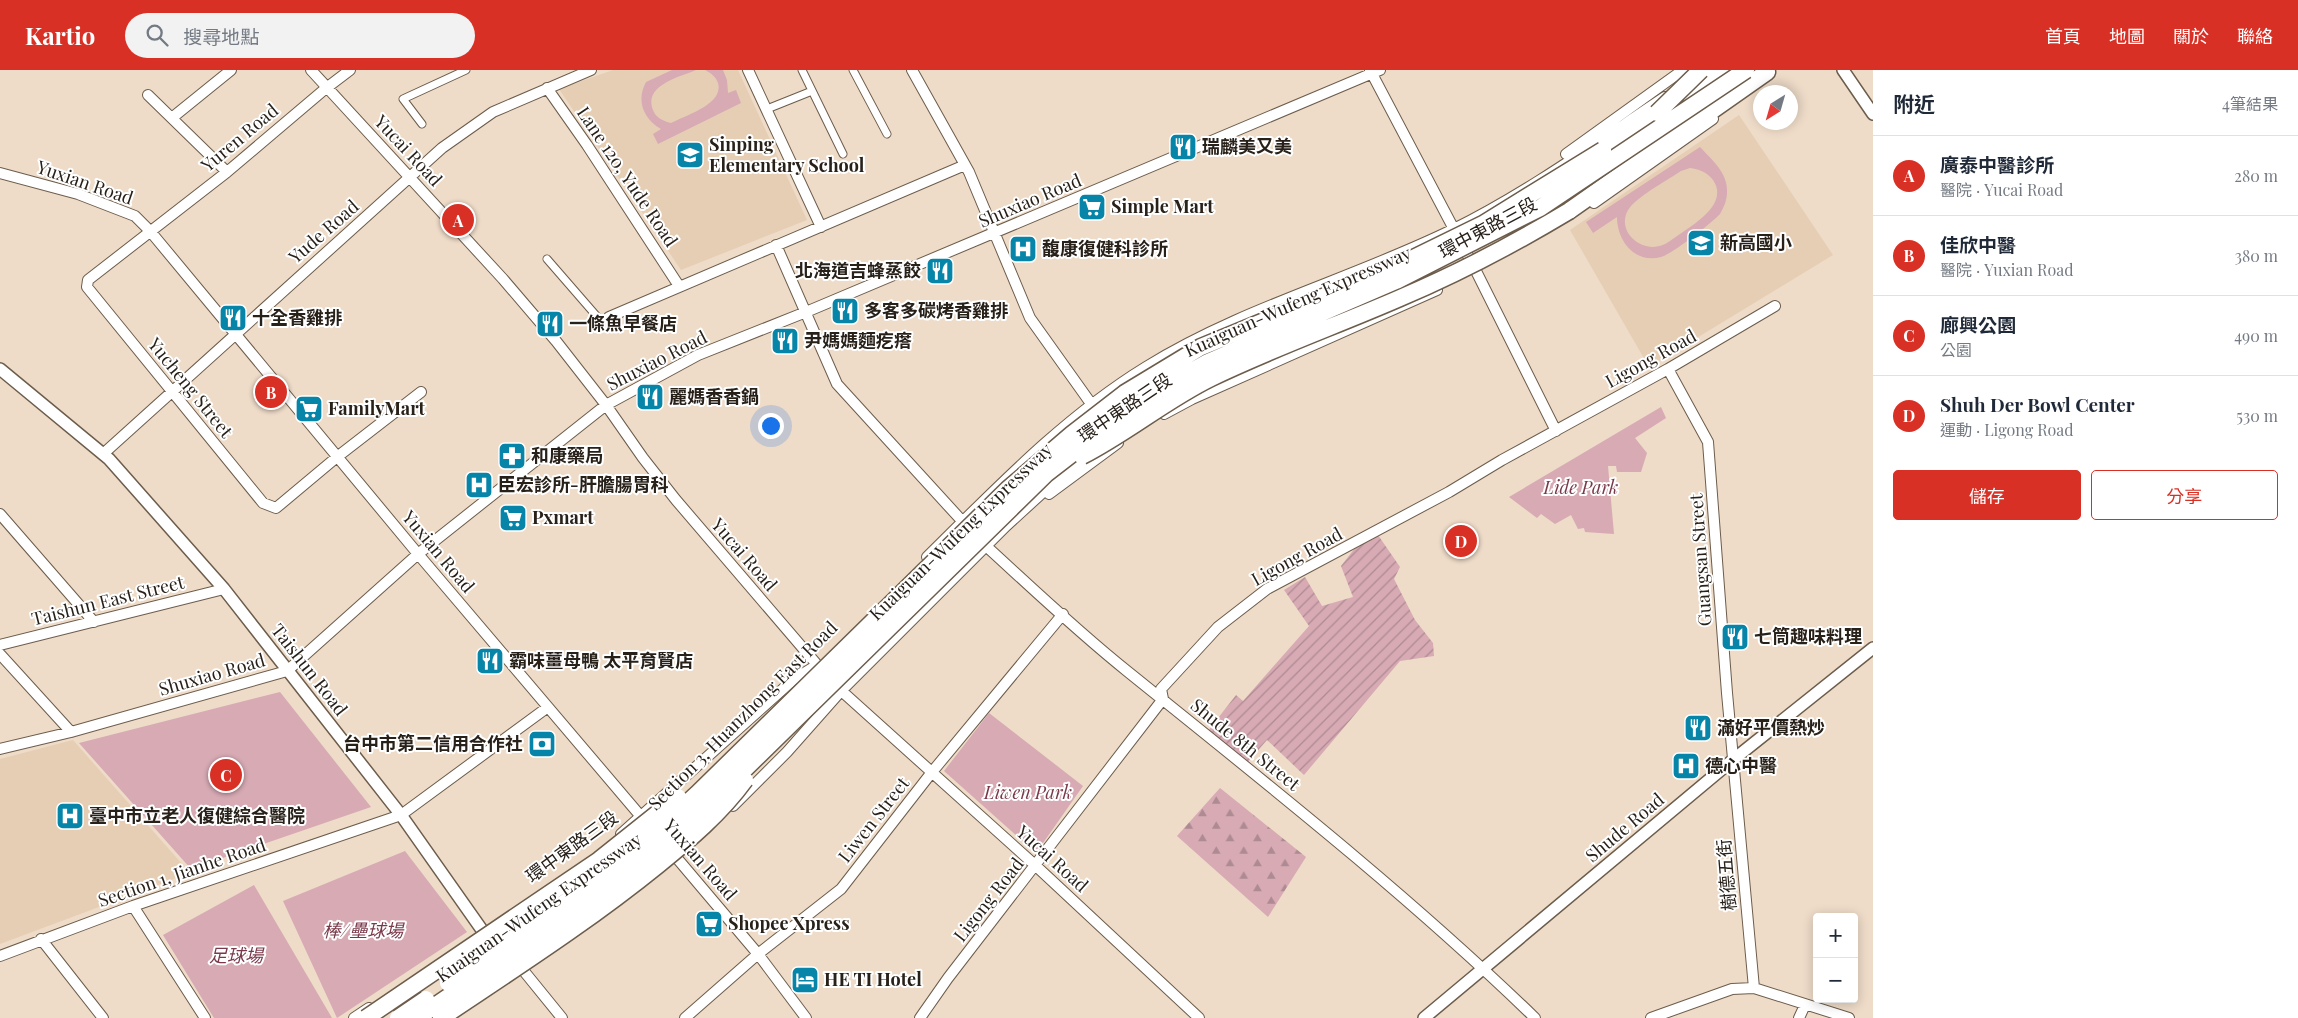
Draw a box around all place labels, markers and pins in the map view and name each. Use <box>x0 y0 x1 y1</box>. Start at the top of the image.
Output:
place label: Sinping Elementary School <box>709 132 865 177</box>
restaurant icon: 瑞麟美又美 <box>1168 132 1198 162</box>
place label: 瑞麟美又美 <box>1202 134 1292 158</box>
school or university icon: Sinping Elementary School <box>675 140 705 170</box>
supermarket icon: Simple Mart <box>1077 192 1107 222</box>
place label: Simple Mart <box>1111 194 1214 218</box>
pin: A <box>442 201 474 239</box>
school or university icon: 新高國小 <box>1686 228 1716 258</box>
place label: 新高國小 <box>1720 230 1792 254</box>
hospital icon: 馥康復健科診所 <box>1008 234 1038 264</box>
place label: 馥康復健科診所 <box>1042 236 1168 260</box>
restaurant icon: 北海道吉蜂蒸餃 <box>925 256 955 286</box>
place label: 北海道吉蜂蒸餃 <box>795 258 921 282</box>
restaurant icon: 多客多碳烤香雞排 <box>830 296 860 326</box>
place label: 多客多碳烤香雞排 <box>864 298 1008 322</box>
restaurant icon: 十全香雞排 <box>218 303 248 333</box>
place label: 十全香雞排 <box>252 305 342 329</box>
restaurant icon: 一條魚早餐店 <box>535 309 565 339</box>
place label: 一條魚早餐店 <box>569 311 677 335</box>
restaurant icon: 尹媽媽麵疙瘩 <box>770 326 800 356</box>
place label: 尹媽媽麵疙瘩 <box>804 328 912 352</box>
pin: B <box>255 373 287 411</box>
restaurant icon: 麗媽香香鍋 <box>635 382 665 412</box>
place label: 麗媽香香鍋 <box>669 384 759 408</box>
supermarket icon: FamilyMart <box>294 394 324 424</box>
place label: FamilyMart <box>328 396 426 420</box>
pharmacy icon: 和康藥局 <box>497 441 527 471</box>
place label: 和康藥局 <box>531 443 603 467</box>
hospital icon: 臣宏診所-肝膽腸胃科 <box>464 470 494 500</box>
place label: 臣宏診所-肝膽腸胃科 <box>498 472 669 496</box>
supermarket icon: Pxmart <box>498 503 528 533</box>
place label: Pxmart <box>532 505 594 529</box>
pin: D <box>1445 522 1477 560</box>
restaurant icon: 七筒趣味料理 <box>1720 622 1750 652</box>
place label: 七筒趣味料理 <box>1754 624 1862 648</box>
restaurant icon: 霸味薑母鴨 太平育賢店 <box>475 646 505 676</box>
place label: 霸味薑母鴨 太平育賢店 <box>509 648 693 672</box>
restaurant icon: 滿好平價熱炒 <box>1683 713 1713 743</box>
place label: 滿好平價熱炒 <box>1717 715 1825 739</box>
bank icon: 台中市第二信用合作社 <box>527 729 557 759</box>
place label: 台中市第二信用合作社 <box>343 731 523 755</box>
hospital icon: 德心中醫 <box>1671 751 1701 781</box>
place label: 德心中醫 <box>1705 753 1777 777</box>
pin: C <box>210 756 242 794</box>
hospital icon: 臺中市立老人復健綜合醫院 <box>55 801 85 831</box>
place label: 臺中市立老人復健綜合醫院 <box>89 803 305 827</box>
supermarket icon: Shopee Xpress <box>694 909 724 939</box>
place label: Shopee Xpress <box>728 911 849 935</box>
hotel icon: HE TI Hotel <box>790 965 820 995</box>
place label: HE TI Hotel <box>824 967 922 991</box>

